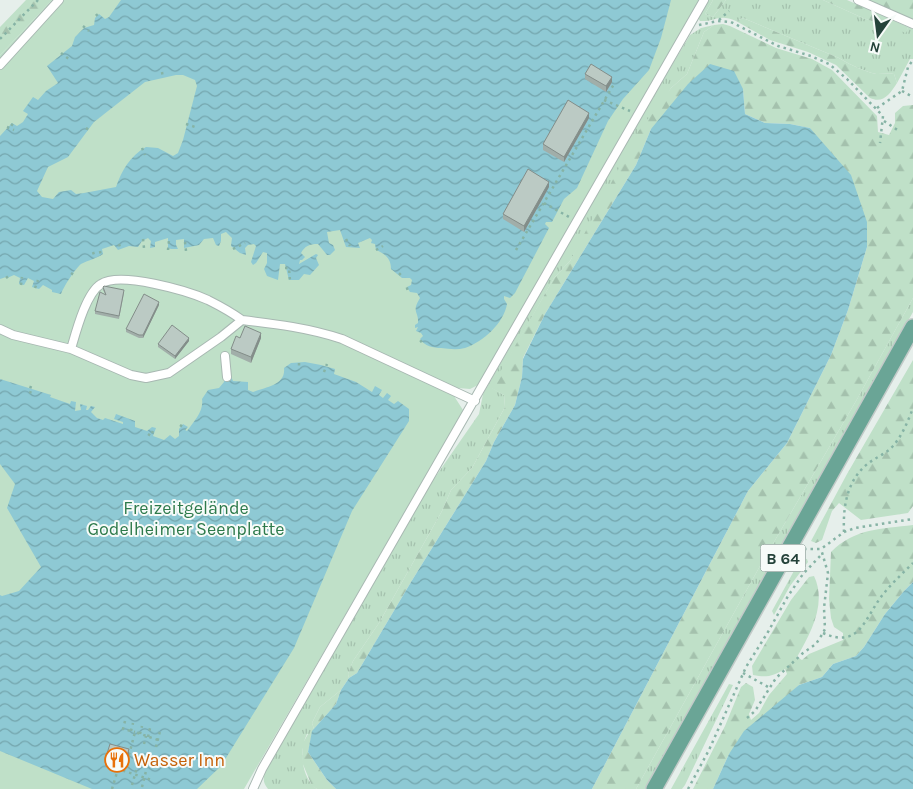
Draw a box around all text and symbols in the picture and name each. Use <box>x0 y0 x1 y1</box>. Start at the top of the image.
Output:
north arrow <box>853 10 903 60</box>
text: N <box>868 38 882 57</box>
park label: Freizeitgelände Godelheimer Seenplatte <box>87 497 285 540</box>
road number: B 64 <box>760 544 806 572</box>
restaurant icon: Wasser Inn <box>104 747 130 773</box>
place label: Wasser Inn <box>134 749 225 771</box>

